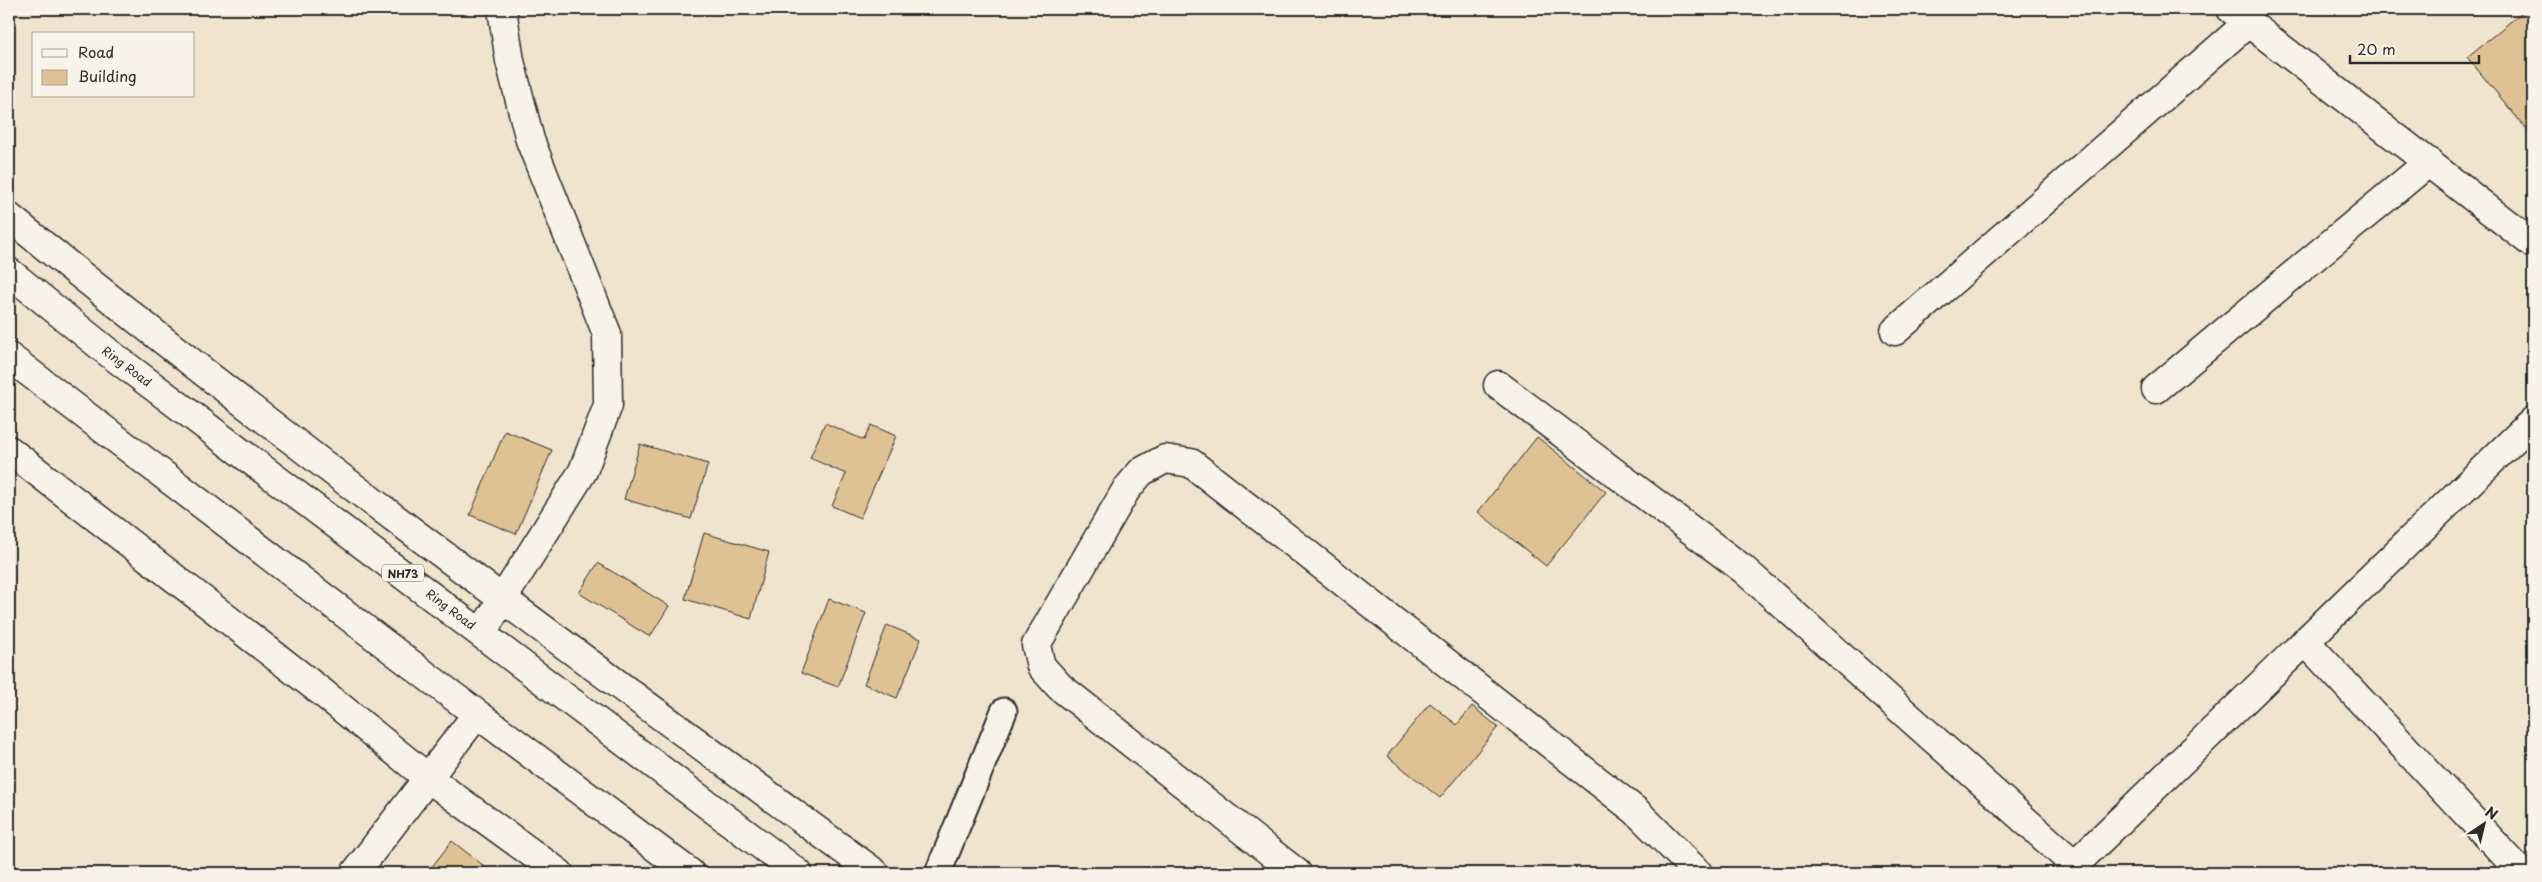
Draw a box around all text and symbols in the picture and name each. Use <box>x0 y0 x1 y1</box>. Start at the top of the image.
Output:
legend <box>32 32 195 98</box>
scale bar <box>2350 32 2478 64</box>
text: 20 m <box>2357 37 2396 60</box>
text: Road <box>78 40 114 63</box>
text: Building <box>78 64 137 87</box>
street label: Ring Road <box>98 341 156 391</box>
road number: NH73 <box>382 564 424 582</box>
street label: Ring Road <box>422 584 480 634</box>
north arrow <box>2460 800 2510 850</box>
text: N <box>2481 801 2502 825</box>

